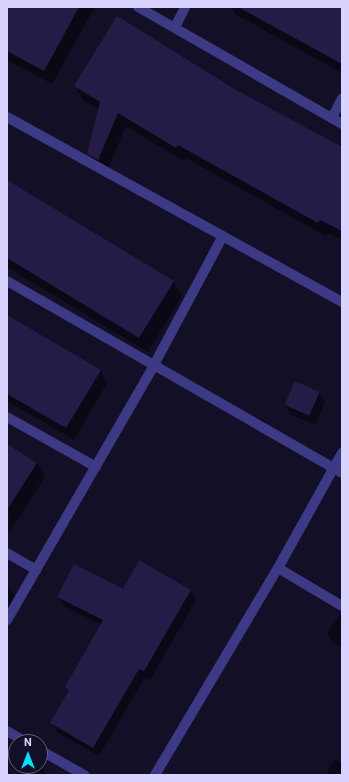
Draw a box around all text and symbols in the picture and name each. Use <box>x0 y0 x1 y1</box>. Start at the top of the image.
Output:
north arrow <box>8 734 48 774</box>
text: N <box>24 736 32 749</box>

